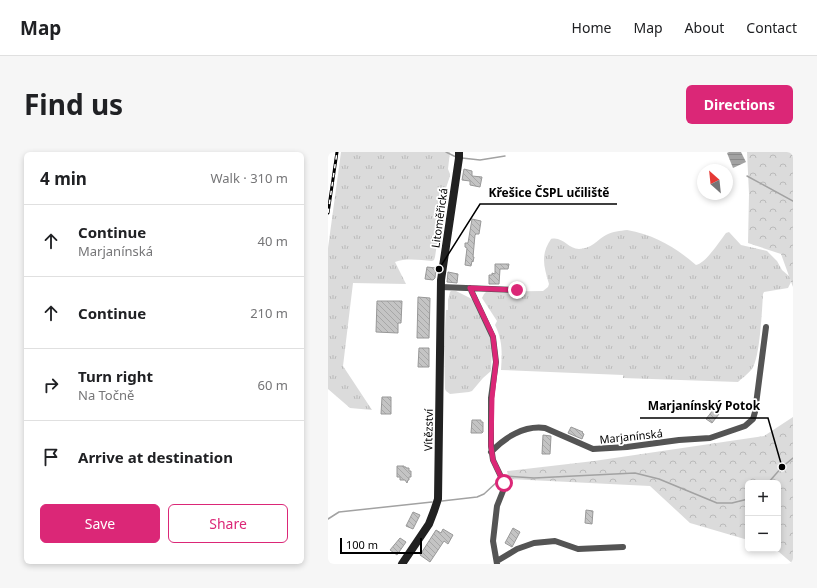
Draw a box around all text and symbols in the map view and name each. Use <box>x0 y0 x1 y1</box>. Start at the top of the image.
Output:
text: Map <box>20 15 61 41</box>
text: Home <box>572 18 611 37</box>
text: Map <box>633 18 663 37</box>
text: About <box>685 18 724 37</box>
text: Contact <box>746 18 797 37</box>
text: Find us <box>24 85 123 123</box>
button: Directions <box>686 85 793 124</box>
north arrow <box>697 164 733 200</box>
text: 4 min <box>40 167 87 190</box>
text: Walk · 310 m <box>210 169 288 187</box>
callout: Křešice ČSPL učiliště <box>480 180 617 204</box>
text: Křešice ČSPL učiliště <box>488 184 610 201</box>
street label: Litoměřická <box>427 187 451 249</box>
text: Continue <box>78 222 146 242</box>
icon: ahead <box>40 230 62 252</box>
text: 40 m <box>258 232 288 250</box>
text: Marjanínská <box>78 242 153 260</box>
route end <box>508 281 526 299</box>
icon: ahead <box>40 302 62 324</box>
text: Continue <box>78 303 146 323</box>
text: 210 m <box>250 304 288 322</box>
text: Turn right <box>78 366 153 386</box>
icon: right <box>40 374 62 396</box>
text: 60 m <box>258 376 288 394</box>
text: Na Točně <box>78 386 134 404</box>
callout: Marjanínský Potok <box>640 394 768 418</box>
text: Marjanínský Potok <box>648 397 761 414</box>
street label: Vítězství <box>420 408 436 451</box>
street label: Marjanínská <box>599 425 663 447</box>
icon: arrive <box>40 446 62 468</box>
text: Arrive at destination <box>78 447 233 467</box>
route start <box>495 474 513 492</box>
map controls <box>745 480 781 552</box>
button: + <box>745 480 781 516</box>
button: Save <box>40 504 160 543</box>
button: Share <box>168 504 288 543</box>
button: − <box>745 516 781 552</box>
scale bar <box>340 536 422 555</box>
text: 100 m <box>346 537 378 552</box>

